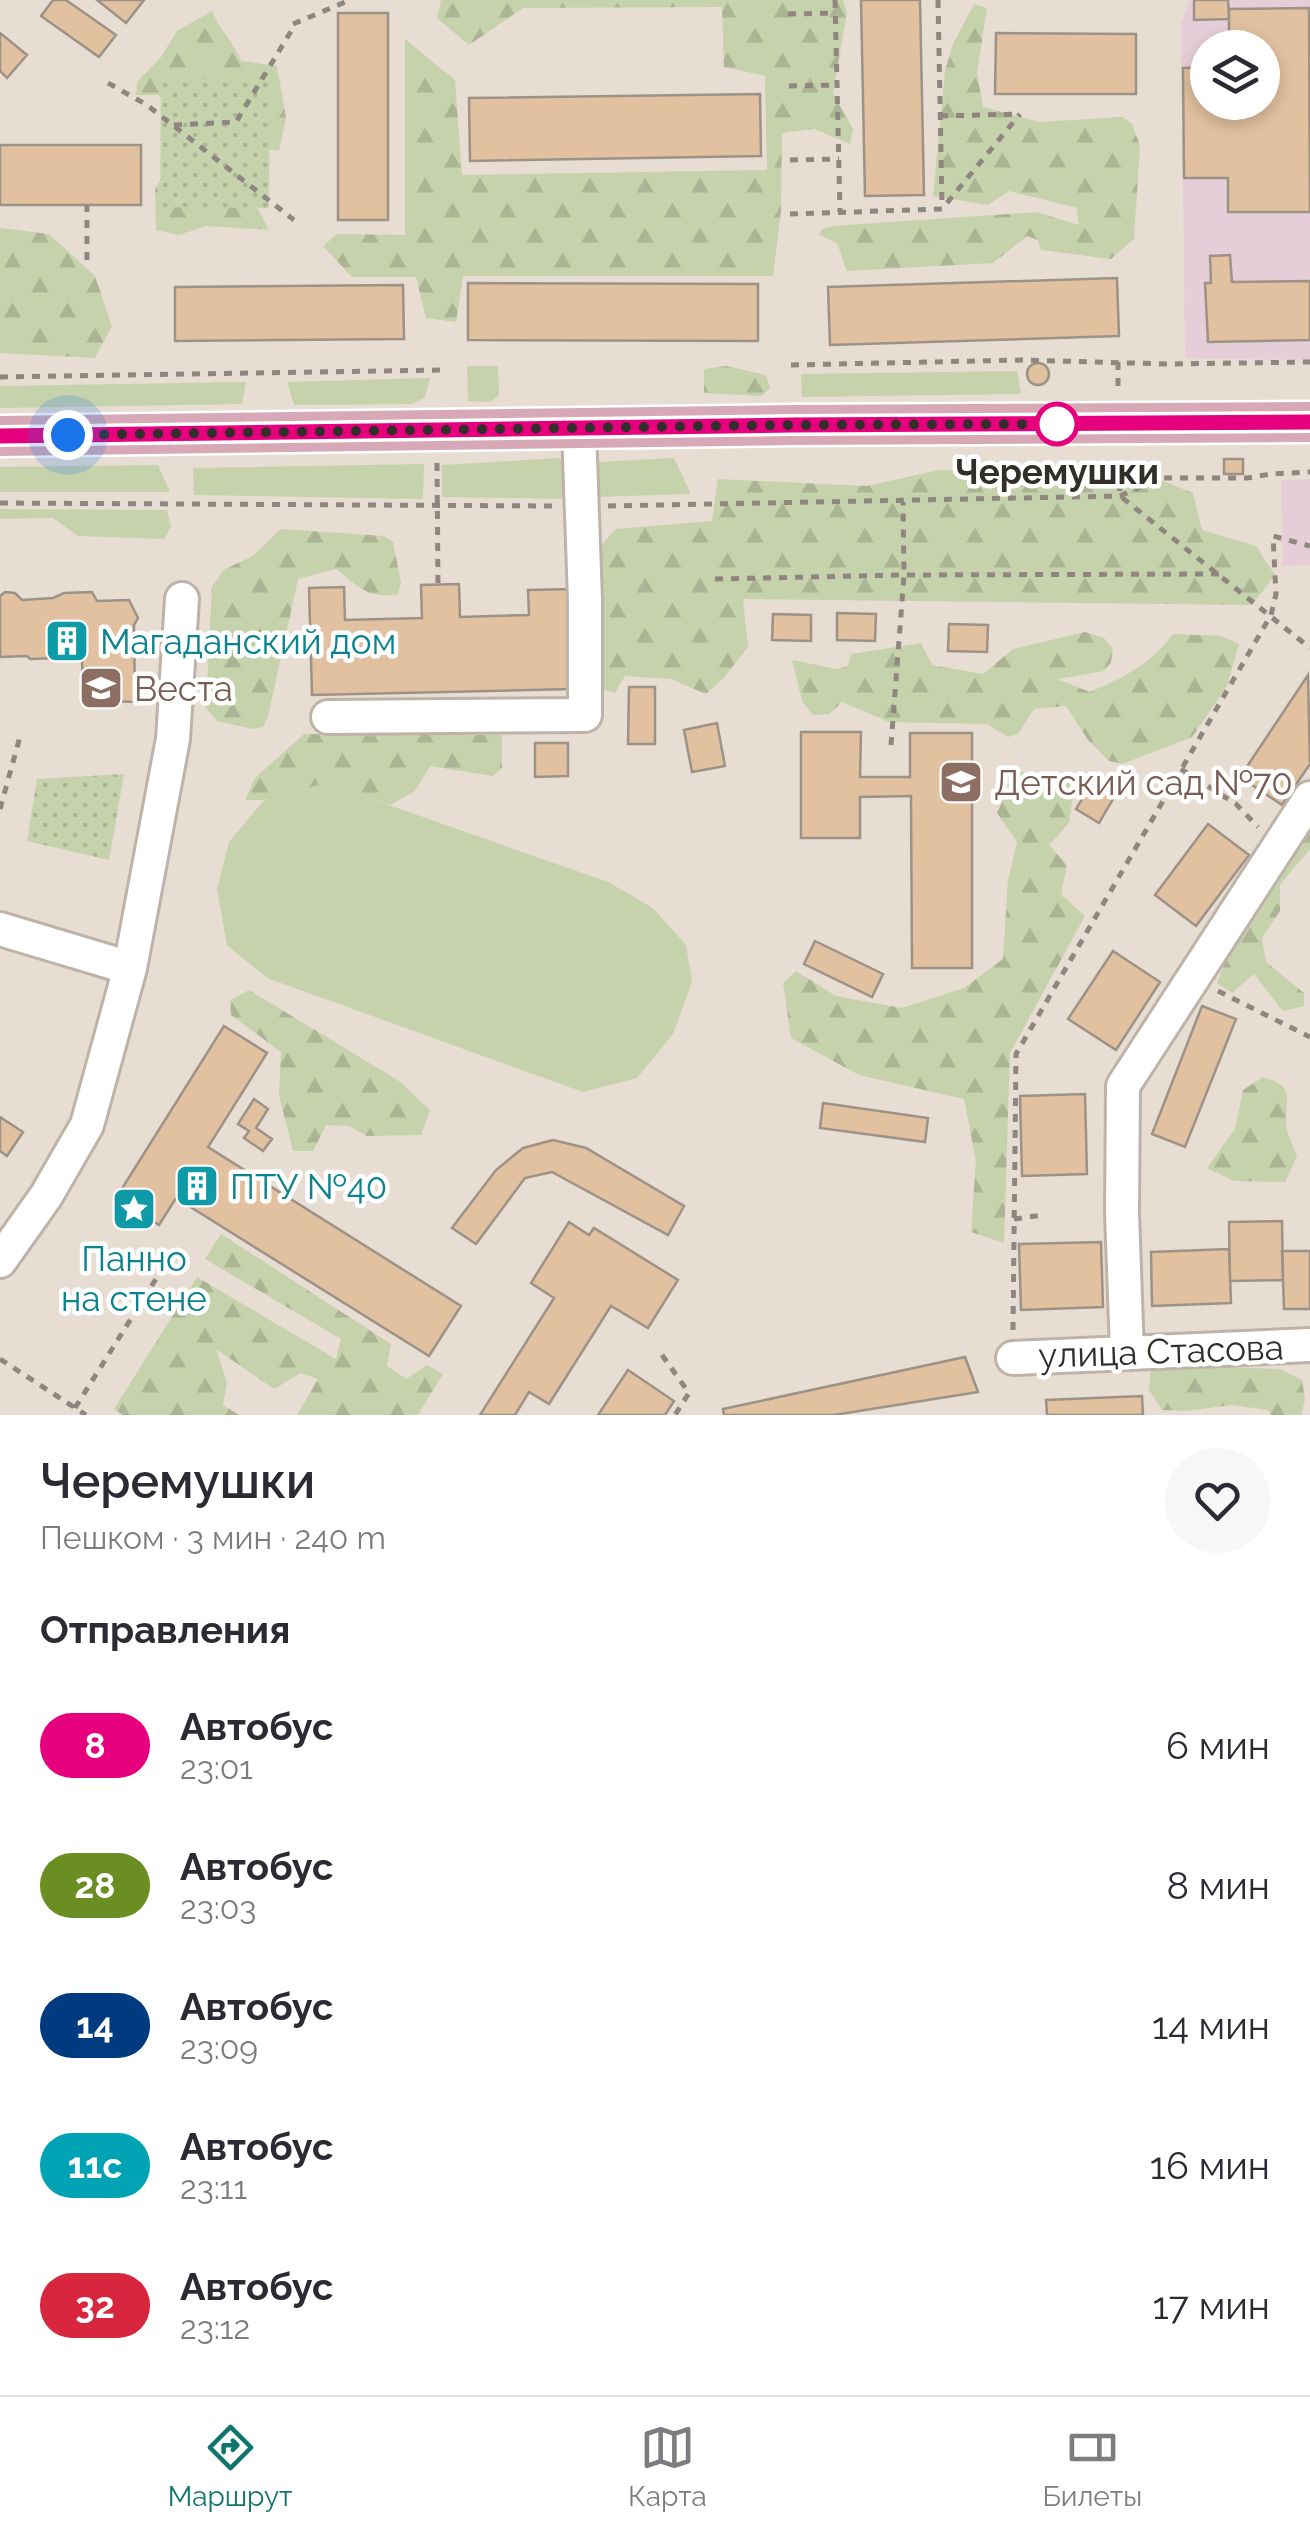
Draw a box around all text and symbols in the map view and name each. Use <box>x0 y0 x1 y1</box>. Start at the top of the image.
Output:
map controls <box>1190 30 1280 120</box>
button: layers <box>1190 30 1280 120</box>
marker: Черемушки <box>1036 403 1078 445</box>
your location <box>43 410 93 460</box>
place label: Черемушки <box>955 451 1159 492</box>
building icon: Магаданский дом <box>44 618 90 664</box>
place label: Магаданский дом <box>100 621 396 662</box>
school or university icon: Веста <box>78 665 124 711</box>
place label: Веста <box>134 668 233 709</box>
school or university icon: Детский сад №70 <box>938 759 984 805</box>
place label: Детский сад №70 <box>994 762 1293 803</box>
building icon: ПТУ №40 <box>174 1163 220 1209</box>
place label: ПТУ №40 <box>230 1166 387 1207</box>
place icon: Панно на стене <box>111 1186 157 1232</box>
place label: Панно на стене <box>61 1238 207 1319</box>
street label: улица Стасова <box>1038 1326 1284 1376</box>
button: heart <box>1165 1448 1270 1553</box>
text: Черемушки <box>40 1453 315 1509</box>
text: Пешком · 3 мин · 240 m <box>40 1519 386 1556</box>
text: Отправления <box>40 1607 290 1652</box>
text: Автобус <box>180 1704 334 1749</box>
text: 6 мин <box>1166 1723 1270 1768</box>
text: 8 <box>84 1725 106 1766</box>
text: 23:01 <box>180 1749 253 1786</box>
text: Автобус <box>180 1844 334 1889</box>
text: 8 мин <box>1166 1863 1270 1908</box>
text: 28 <box>75 1865 115 1906</box>
text: 23:03 <box>180 1889 256 1926</box>
text: Автобус <box>180 1984 334 2029</box>
text: 14 мин <box>1152 2003 1270 2048</box>
text: 14 <box>76 2005 114 2046</box>
text: 23:09 <box>180 2029 258 2066</box>
text: Автобус <box>180 2124 334 2169</box>
text: 16 мин <box>1150 2143 1270 2188</box>
text: 11с <box>68 2145 122 2186</box>
text: 23:11 <box>180 2169 247 2206</box>
text: Автобус <box>180 2264 334 2309</box>
text: 17 мин <box>1153 2283 1270 2328</box>
text: 32 <box>75 2285 115 2326</box>
text: 23:12 <box>180 2309 250 2346</box>
tab: Маршрут <box>168 2420 292 2513</box>
tab: Карта <box>628 2420 707 2513</box>
tab: Билеты <box>1043 2420 1142 2513</box>

